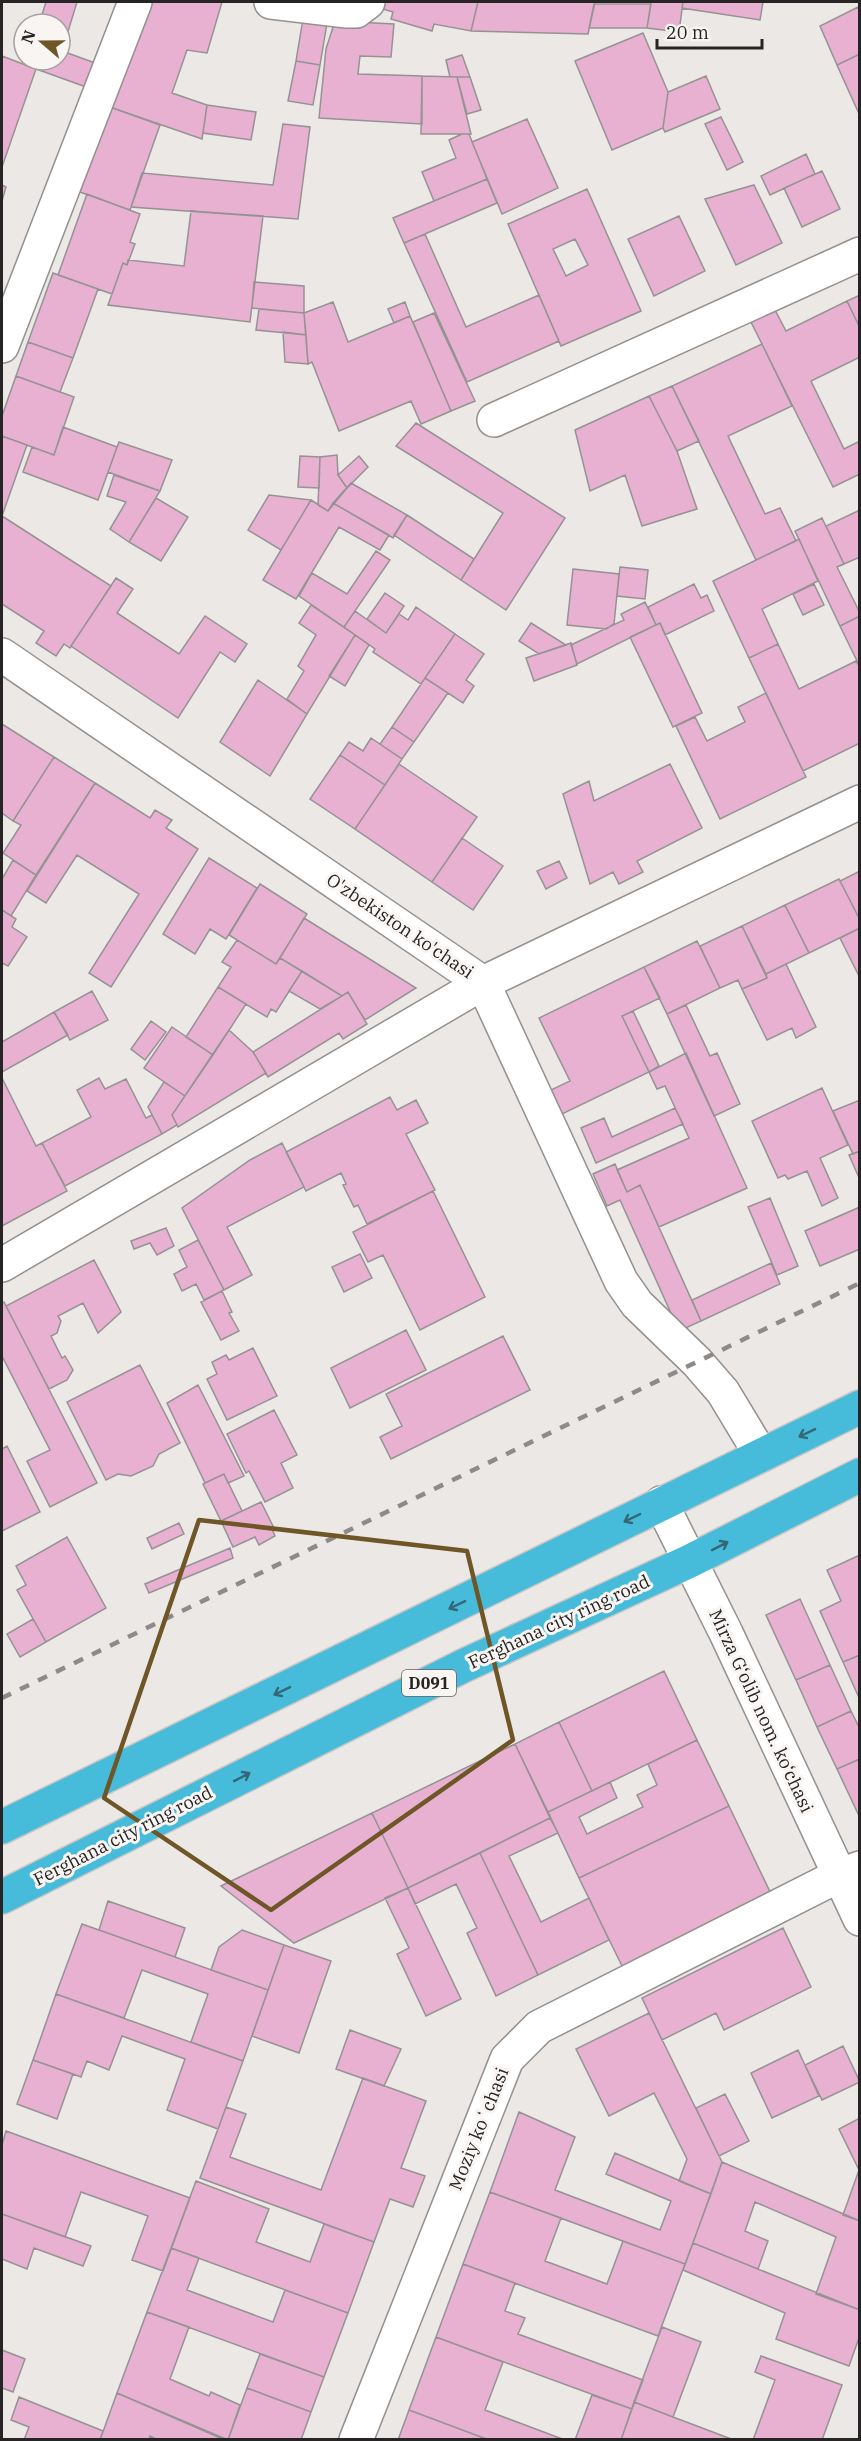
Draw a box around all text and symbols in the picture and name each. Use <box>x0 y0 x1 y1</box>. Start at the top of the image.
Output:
north arrow <box>12 12 72 72</box>
scale bar <box>657 12 762 50</box>
text: 20 m <box>666 21 709 44</box>
text: N <box>16 28 39 46</box>
street label: O'zbekiston ko'chasi <box>322 868 479 984</box>
one-way arrow <box>798 1427 816 1439</box>
one-way arrow <box>623 1513 641 1524</box>
one-way arrow <box>710 1540 728 1551</box>
street label: Ferghana city ring road <box>464 1569 653 1674</box>
one-way arrow <box>449 1599 466 1611</box>
street label: Mirza G‘olib nom. ko‘chasi <box>704 1605 819 1817</box>
road number: D091 <box>402 1670 456 1696</box>
one-way arrow <box>273 1685 291 1697</box>
one-way arrow <box>232 1770 250 1782</box>
street label: Ferghana city ring road <box>29 1780 216 1891</box>
street label: Moziy koʻchasi <box>443 2064 514 2194</box>

